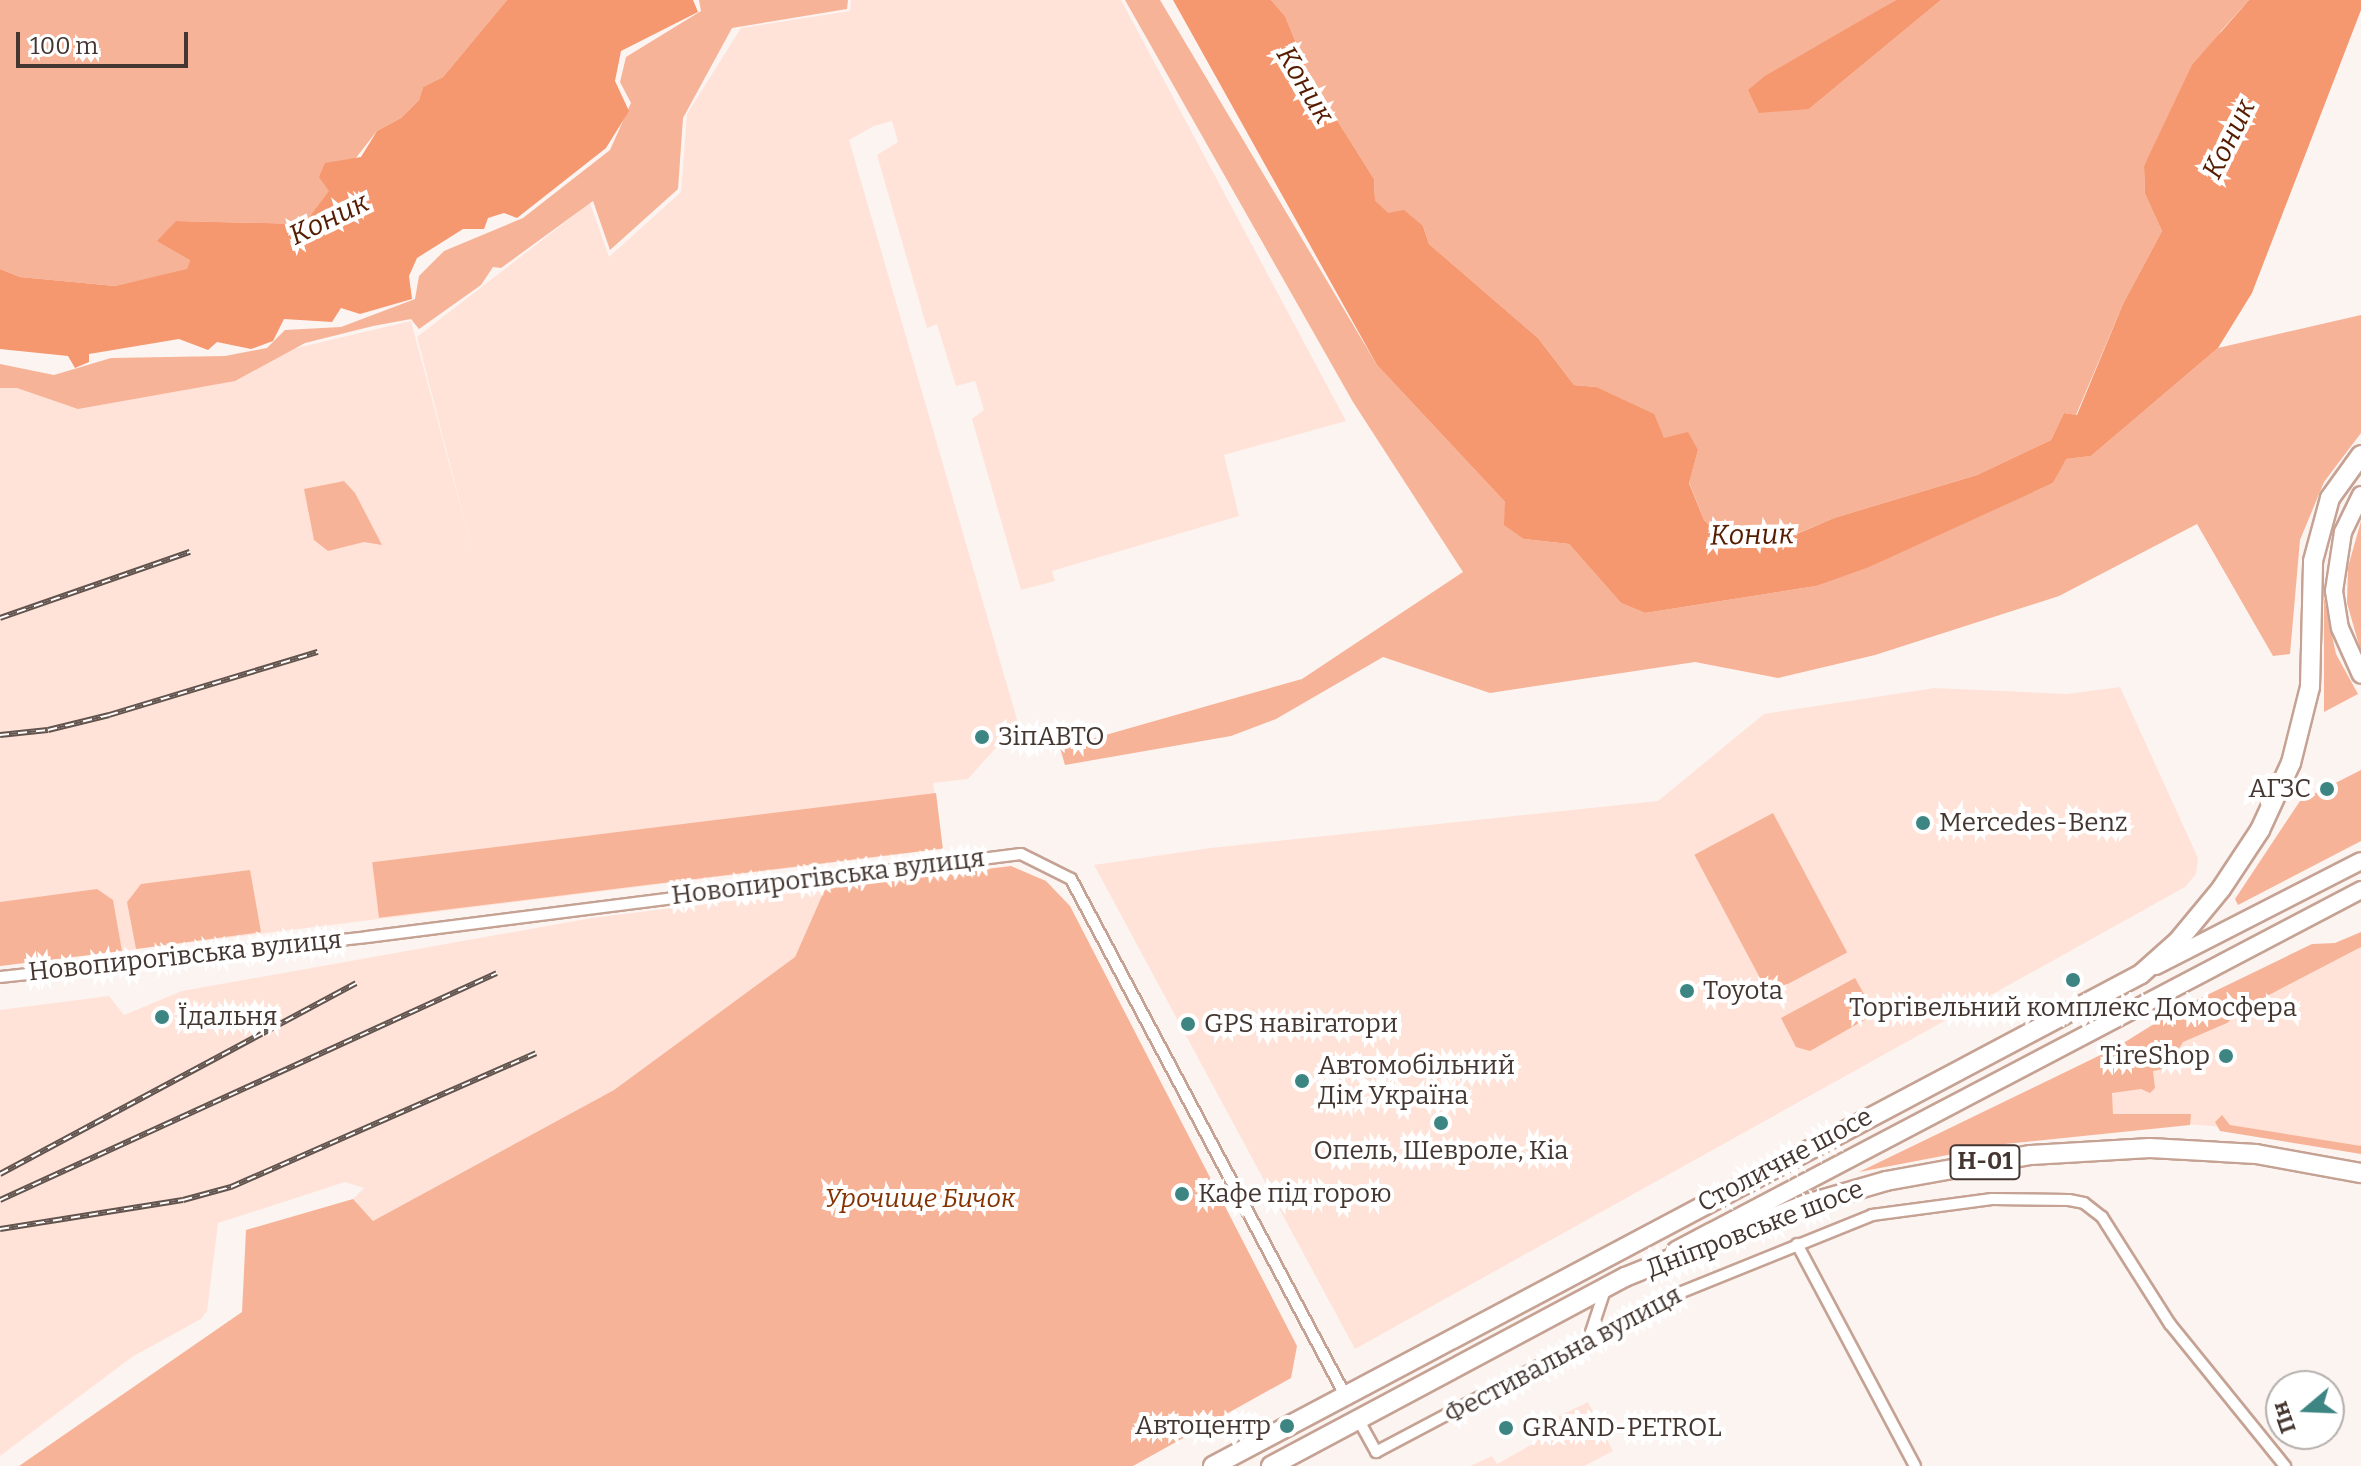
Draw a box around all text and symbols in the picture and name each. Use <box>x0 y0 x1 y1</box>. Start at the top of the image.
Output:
scale bar <box>20 16 192 66</box>
text: 100 m <box>30 32 98 60</box>
water label: Коник <box>1269 40 1341 130</box>
water label: Коник <box>2195 94 2263 184</box>
water label: Коник <box>284 185 374 253</box>
water label: Коник <box>1710 517 1794 553</box>
place label: ЗіпАВТО <box>998 721 1105 753</box>
marker: ЗіпАВТО <box>973 728 991 746</box>
place label: АГЗС <box>2249 773 2311 805</box>
marker: АГЗС <box>2318 780 2336 798</box>
place label: Mercedes-Benz <box>1939 807 2128 839</box>
marker: Mercedes-Benz <box>1914 814 1932 832</box>
street label: Новопирогівська вулиця <box>670 842 986 912</box>
street label: Новопирогівська вулиця <box>27 924 343 988</box>
marker: Торгівельний комплекс Домосфера <box>2064 971 2082 989</box>
place label: Toyota <box>1703 975 1783 1007</box>
marker: Toyota <box>1678 982 1696 1000</box>
place label: Торгівельний комплекс Домосфера <box>1849 992 2297 1024</box>
place label: Їдальня <box>178 1001 277 1033</box>
marker: Їдальня <box>153 1008 171 1026</box>
place label: GPS навігатори <box>1204 1008 1398 1040</box>
marker: GPS навігатори <box>1179 1015 1197 1033</box>
place label: TireShop <box>2100 1040 2210 1072</box>
marker: TireShop <box>2217 1047 2235 1065</box>
place label: Автомобільний Дім Україна <box>1318 1050 1515 1112</box>
marker: Автомобільний Дім Україна <box>1293 1072 1311 1090</box>
street label: Столичне шосе <box>1692 1101 1878 1219</box>
marker: Опель, Шевроле, Кіа <box>1432 1114 1450 1132</box>
place label: Опель, Шевроле, Кіа <box>1314 1135 1568 1167</box>
road number: Н-01 <box>1949 1142 2021 1182</box>
street label: Дніпровське шосе <box>1642 1173 1868 1285</box>
place label: Кафе під горою <box>1198 1178 1392 1210</box>
park label: Урочище Бичок <box>825 1183 1015 1215</box>
marker: Кафе під горою <box>1173 1185 1191 1203</box>
street label: Фестивальна вулиця <box>1439 1279 1687 1431</box>
north arrow <box>2265 1370 2345 1450</box>
text: Пн <box>2266 1398 2302 1437</box>
place label: Автоцентр <box>1135 1410 1271 1442</box>
place label: GRAND-PETROL <box>1522 1412 1722 1444</box>
marker: Автоцентр <box>1278 1417 1296 1435</box>
marker: GRAND-PETROL <box>1497 1419 1515 1437</box>

